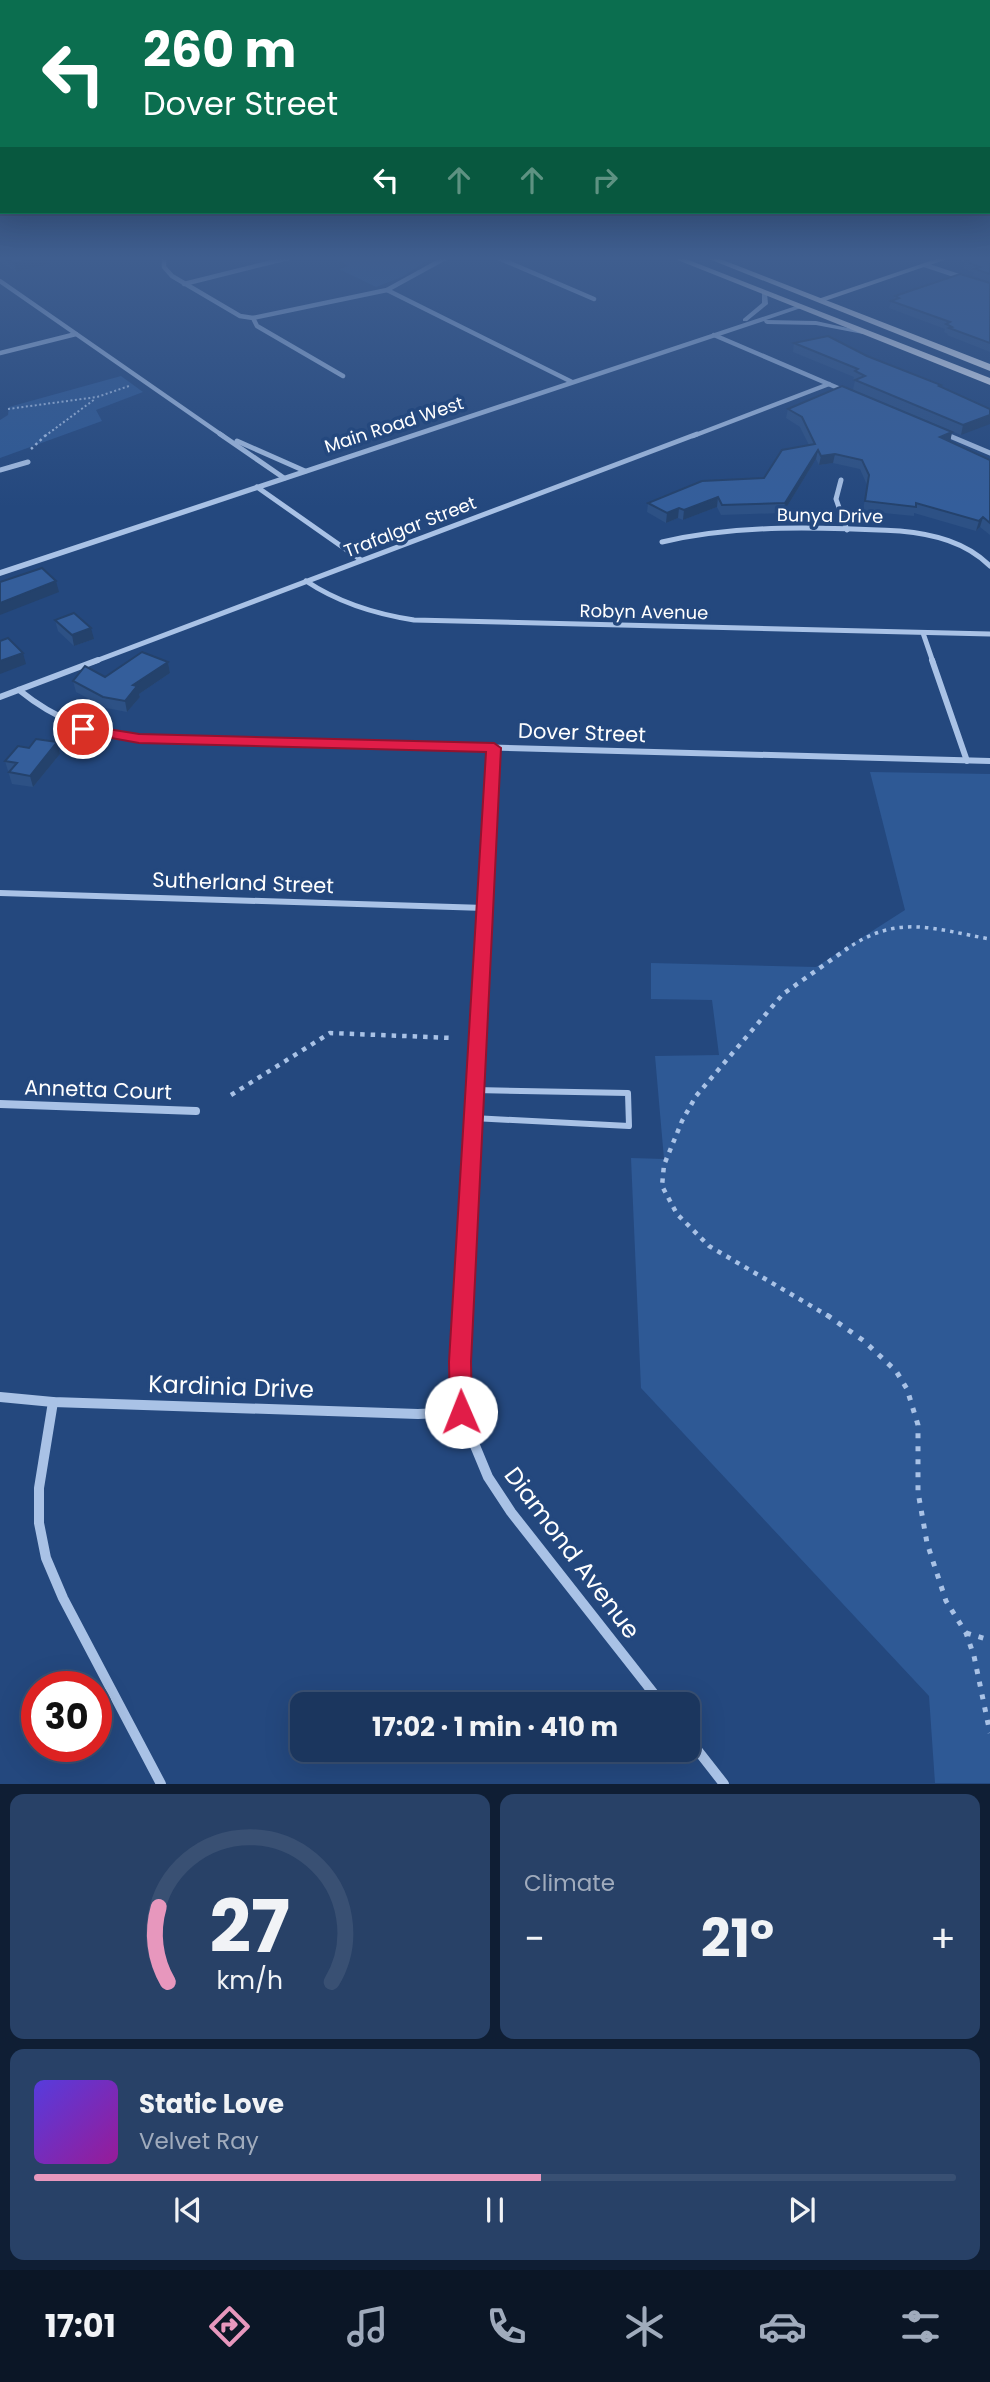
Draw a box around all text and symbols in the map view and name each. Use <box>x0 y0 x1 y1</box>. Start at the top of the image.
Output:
text: 260 m <box>143 16 296 84</box>
icon: left <box>28 28 119 119</box>
text: Dover Street <box>143 81 338 126</box>
icon: left <box>367 161 405 199</box>
icon: ahead <box>440 161 478 199</box>
icon: ahead <box>513 161 551 199</box>
icon: right <box>586 161 624 199</box>
street label: Main Road West <box>321 390 467 459</box>
street label: Trafalgar Street <box>340 490 480 563</box>
street label: Bunya Drive <box>777 502 883 529</box>
street label: Robyn Avenue <box>579 598 709 625</box>
pin <box>53 699 113 759</box>
icon: arrive <box>64 710 102 748</box>
street label: Dover Street <box>518 716 646 749</box>
street label: Sutherland Street <box>152 865 334 900</box>
street label: Annetta Court <box>24 1072 172 1107</box>
street label: Kardinia Drive <box>148 1367 314 1406</box>
position arrow <box>424 1375 498 1449</box>
street label: Diamond Avenue <box>497 1460 648 1645</box>
speed limit sign: 30 <box>21 1671 112 1762</box>
text: 17:02 · 1 min · 410 m <box>372 1709 618 1745</box>
text: Climate <box>524 1867 615 1899</box>
text: 27 <box>210 1877 290 1978</box>
text: 21° <box>701 1902 774 1975</box>
text: − <box>524 1912 545 1965</box>
text: + <box>930 1912 956 1965</box>
text: km/h <box>217 1963 283 1998</box>
text: Static Love <box>139 2086 284 2122</box>
text: Velvet Ray <box>139 2125 259 2157</box>
icon: previous <box>169 2191 207 2229</box>
icon: pause <box>476 2191 514 2229</box>
icon: next <box>783 2191 821 2229</box>
icon: directions <box>205 2302 254 2351</box>
icon: music <box>343 2302 392 2351</box>
icon: phone <box>482 2302 531 2351</box>
icon: climate <box>620 2302 669 2351</box>
icon: car <box>758 2302 807 2351</box>
icon: filters <box>896 2302 945 2351</box>
text: 17:01 <box>45 2303 116 2348</box>

